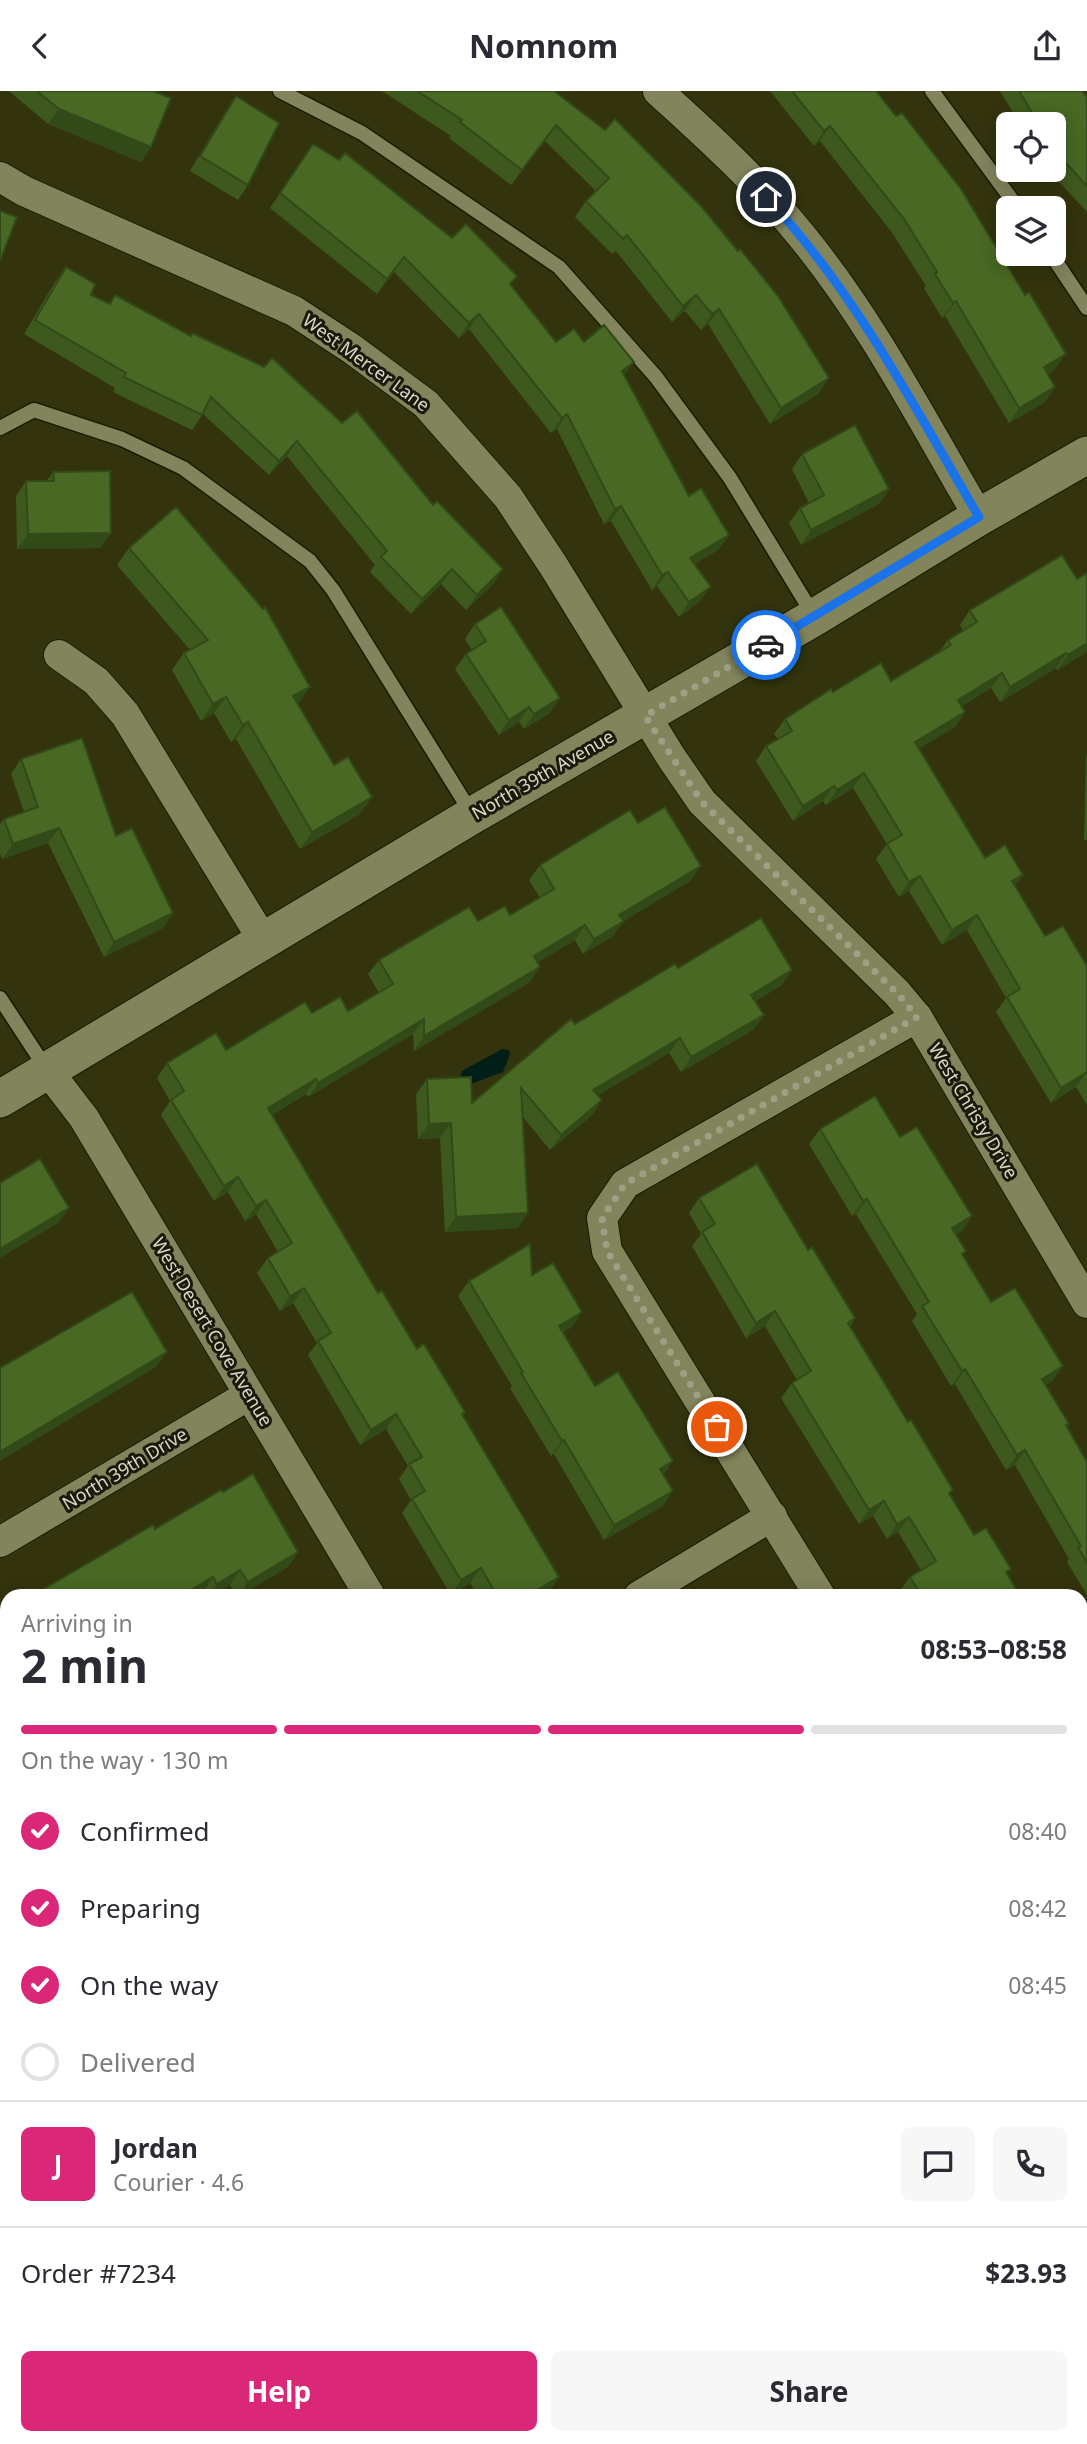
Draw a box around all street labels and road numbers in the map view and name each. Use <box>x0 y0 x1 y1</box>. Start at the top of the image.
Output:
street label: West Mercer Lane <box>298 308 435 416</box>
street label: North 39th Avenue <box>467 724 618 825</box>
street label: West Christy Drive <box>924 1038 1024 1183</box>
street label: West Desert Cove Avenue <box>147 1233 279 1430</box>
street label: North 39th Drive <box>58 1421 191 1515</box>

